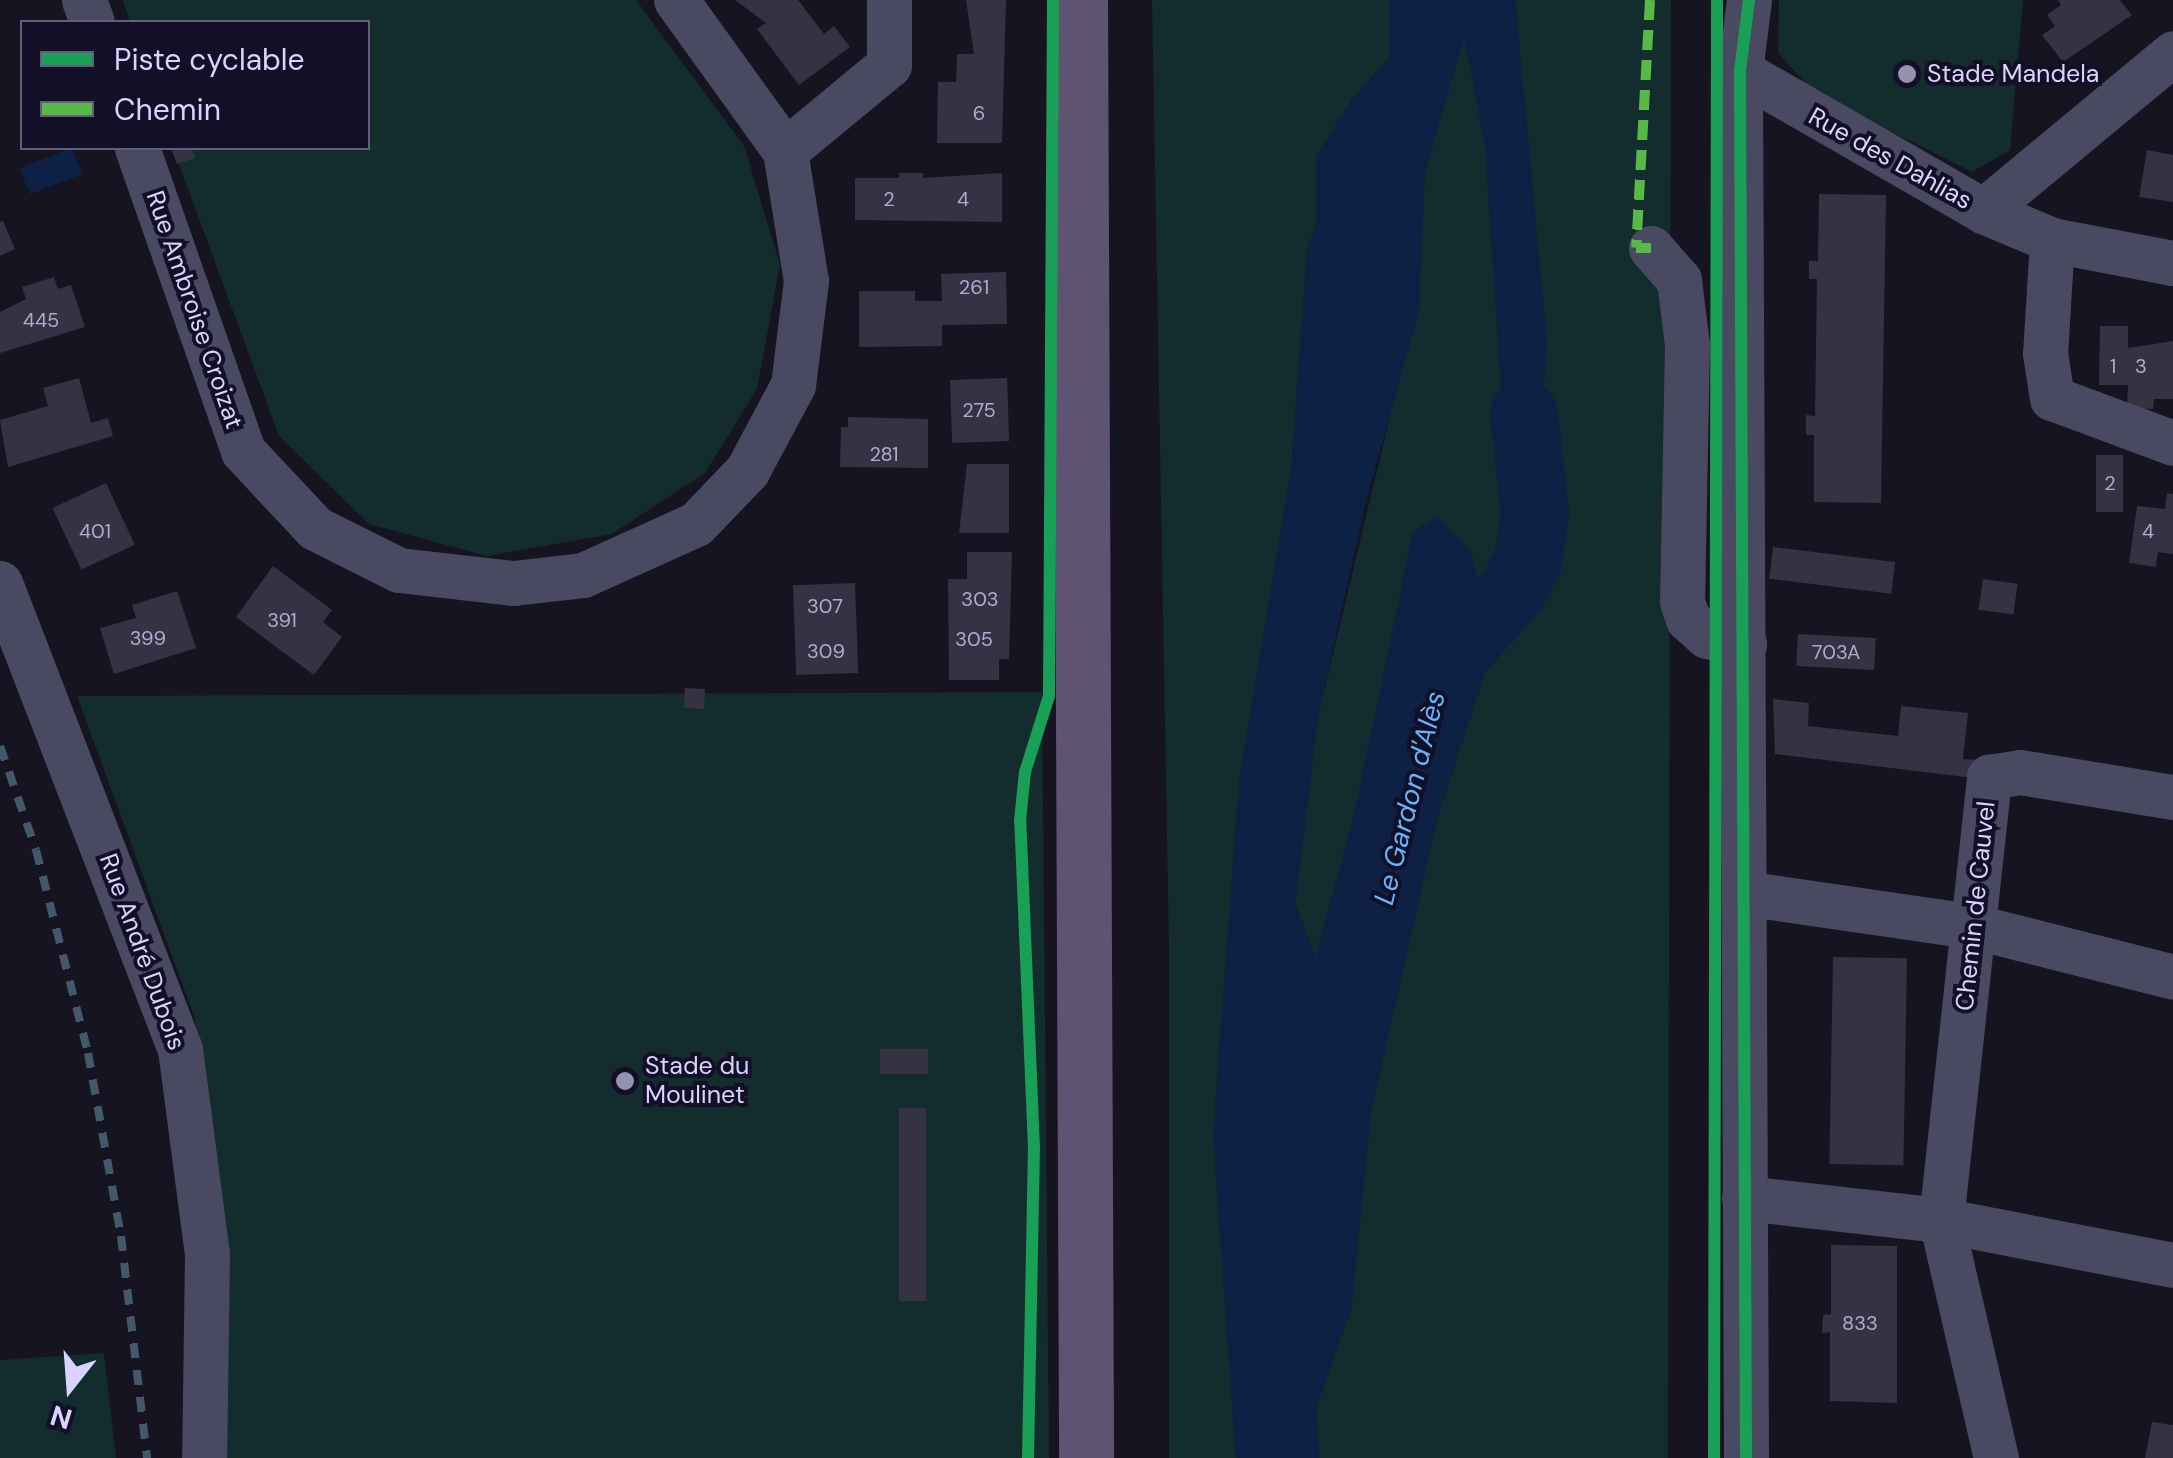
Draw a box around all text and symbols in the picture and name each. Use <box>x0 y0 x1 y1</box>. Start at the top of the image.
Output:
legend <box>20 20 370 150</box>
text: Piste cyclable <box>114 40 304 79</box>
place label: Stade Mandela <box>1927 59 2099 89</box>
marker: Stade Mandela <box>1896 63 1918 85</box>
text: Chemin <box>114 90 221 129</box>
house number: 6 <box>973 101 985 125</box>
street label: Rue des Dahlias <box>1803 102 1977 216</box>
street label: Rue Ambroise Croizat <box>139 187 249 433</box>
house number: 2 <box>883 187 895 211</box>
house number: 4 <box>957 187 969 211</box>
house number: 261 <box>959 275 989 299</box>
house number: 445 <box>23 308 59 332</box>
house number: 1 <box>2110 354 2116 378</box>
house number: 3 <box>2135 354 2147 378</box>
house number: 275 <box>962 398 996 422</box>
house number: 281 <box>869 442 899 466</box>
house number: 2 <box>2104 471 2116 495</box>
house number: 401 <box>79 519 111 543</box>
house number: 4 <box>2142 519 2154 543</box>
house number: 303 <box>961 587 999 611</box>
house number: 307 <box>807 594 843 618</box>
house number: 391 <box>267 608 297 632</box>
house number: 399 <box>130 626 166 650</box>
house number: 305 <box>955 627 993 651</box>
house number: 309 <box>807 639 845 663</box>
house number: 703A <box>1812 640 1860 664</box>
water label: Le Gardon d'Alès <box>1367 688 1453 908</box>
street label: Chemin de Cauvel <box>1950 800 2002 1012</box>
street label: Rue André Dubois <box>93 850 191 1054</box>
place label: Stade du Moulinet <box>645 1052 749 1111</box>
marker: Stade du Moulinet <box>614 1070 636 1092</box>
house number: 833 <box>1842 1311 1878 1335</box>
north arrow <box>20 1338 120 1438</box>
text: N <box>46 1396 76 1438</box>

